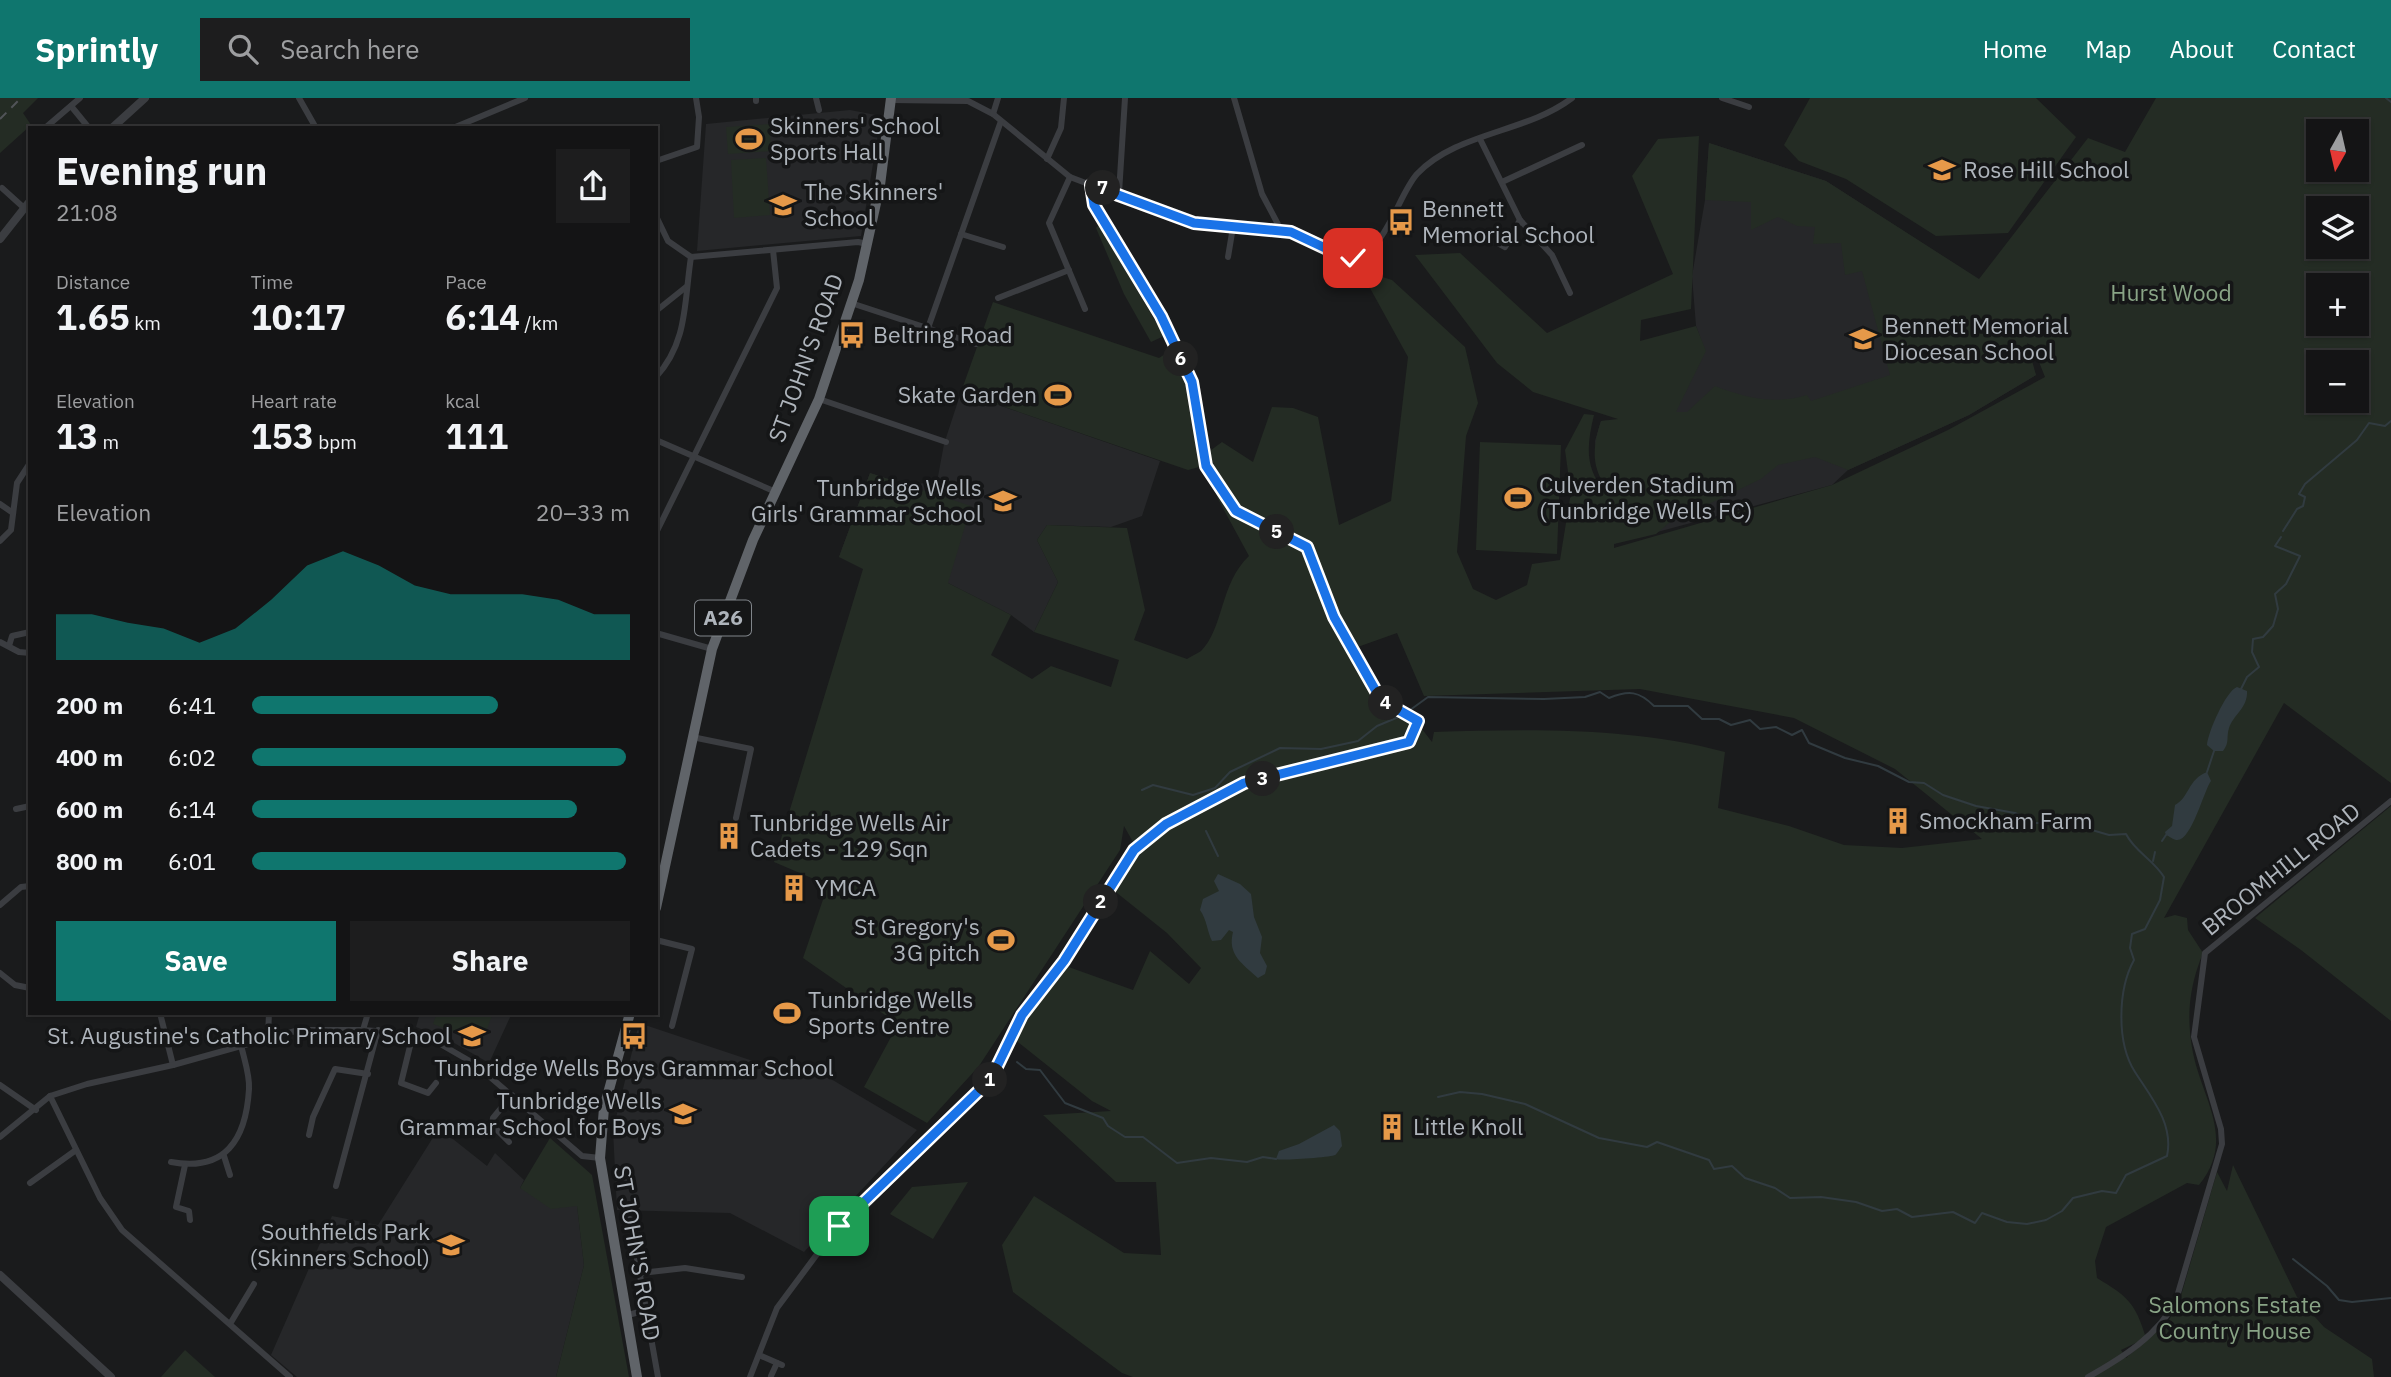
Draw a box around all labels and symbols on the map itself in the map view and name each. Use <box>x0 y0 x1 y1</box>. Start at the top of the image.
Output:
place label: Skinners' School Sports Hall <box>770 110 940 166</box>
north arrow <box>2306 119 2370 182</box>
sports icon: Skinners' School Sports Hall <box>734 124 764 154</box>
place label: Rose Hill School <box>1963 154 2129 184</box>
school or university icon: Rose Hill School <box>1927 155 1957 185</box>
pin: 7 <box>1086 170 1120 206</box>
place label: The Skinners' School <box>804 176 943 232</box>
school or university icon: The Skinners' School <box>768 190 798 220</box>
place label: Bennett Memorial School <box>1422 193 1594 249</box>
bus stop icon: Bennett Memorial School <box>1386 207 1416 237</box>
pin <box>1323 228 1383 288</box>
street label: ST JOHN'S ROAD <box>761 269 849 446</box>
park label: Hurst Wood <box>2110 277 2232 307</box>
place label: Bennett Memorial Diocesan School <box>1884 310 2069 366</box>
place label: Beltring Road <box>873 319 1013 349</box>
bus stop icon: Beltring Road <box>837 320 867 350</box>
school or university icon: Bennett Memorial Diocesan School <box>1848 324 1878 354</box>
pin: 6 <box>1164 342 1198 376</box>
place label: Skate Garden <box>898 379 1037 409</box>
sports icon: Skate Garden <box>1043 380 1073 410</box>
place label: Culverden Stadium (Tunbridge Wells FC) <box>1539 469 1753 525</box>
place label: Tunbridge Wells Girls' Grammar School <box>751 472 982 528</box>
sports icon: Culverden Stadium (Tunbridge Wells FC) <box>1503 483 1533 513</box>
school or university icon: Tunbridge Wells Girls' Grammar School <box>988 486 1018 516</box>
pin: 5 <box>1260 514 1294 550</box>
road number: A26 <box>695 601 751 636</box>
pin: 4 <box>1368 686 1404 720</box>
pin: 3 <box>1246 762 1280 796</box>
street label: BROOMHILL ROAD <box>2195 795 2366 941</box>
place label: Smockham Farm <box>1919 805 2093 835</box>
building icon: Smockham Farm <box>1883 806 1913 836</box>
place label: Tunbridge Wells Air Cadets - 129 Sqn <box>750 807 950 863</box>
building icon: Tunbridge Wells Air Cadets - 129 Sqn <box>714 821 744 851</box>
place label: YMCA <box>815 872 877 902</box>
building icon: YMCA <box>779 873 809 903</box>
pin: 2 <box>1084 884 1118 920</box>
place label: St Gregory's 3G pitch <box>854 911 980 967</box>
sports icon: St Gregory's 3G pitch <box>986 925 1016 955</box>
place label: Tunbridge Wells Sports Centre <box>808 984 973 1040</box>
sports icon: Tunbridge Wells Sports Centre <box>772 998 802 1028</box>
place label: St. Augustine's Catholic Primary School <box>47 1020 451 1050</box>
school or university icon: St. Augustine's Catholic Primary School <box>457 1021 487 1051</box>
bus stop icon: Tunbridge Wells Boys Grammar School <box>619 1021 649 1051</box>
place label: Tunbridge Wells Boys Grammar School <box>434 1052 834 1082</box>
pin: 1 <box>972 1062 1007 1098</box>
place label: Tunbridge Wells Grammar School for Boys <box>399 1085 662 1141</box>
school or university icon: Tunbridge Wells Grammar School for Boys <box>668 1099 698 1129</box>
place label: Little Knoll <box>1413 1111 1523 1141</box>
building icon: Little Knoll <box>1377 1112 1407 1142</box>
street label: ST JOHN'S ROAD <box>608 1163 668 1343</box>
pin <box>809 1196 869 1256</box>
place label: Southfields Park (Skinners School) <box>250 1216 430 1272</box>
school or university icon: Southfields Park (Skinners School) <box>436 1230 466 1260</box>
park label: Salomons Estate Country House <box>2149 1289 2321 1345</box>

